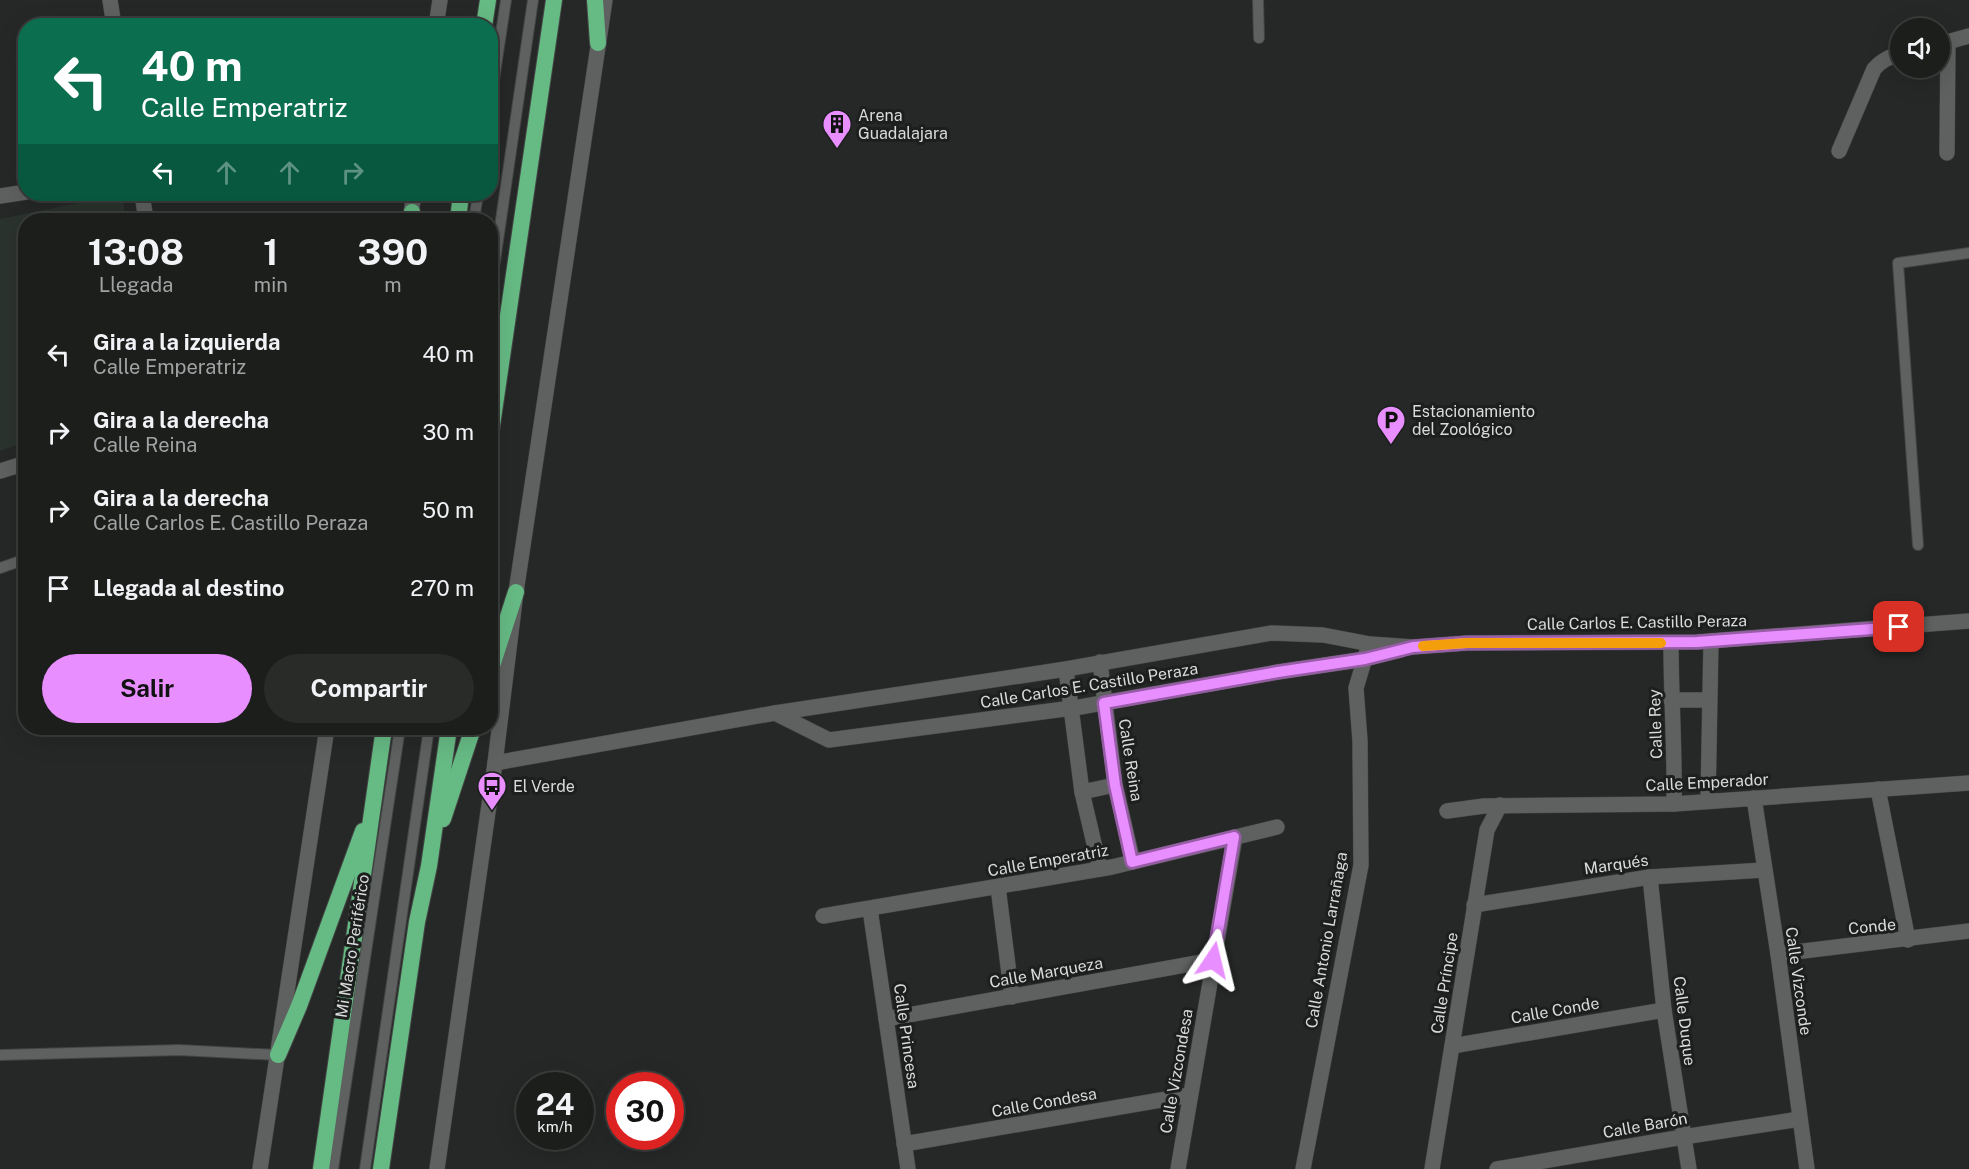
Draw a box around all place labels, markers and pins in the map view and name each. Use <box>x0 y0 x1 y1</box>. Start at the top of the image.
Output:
place label: Arena Guadalajara <box>858 106 948 143</box>
building icon: Arena Guadalajara <box>821 108 853 150</box>
place label: Estacionamiento del Zoológico <box>1412 402 1535 439</box>
parking icon: Estacionamiento del Zoológico <box>1375 404 1407 446</box>
pin <box>1873 601 1924 652</box>
bus stop icon: El Verde <box>476 770 508 812</box>
place label: El Verde <box>513 777 575 796</box>

